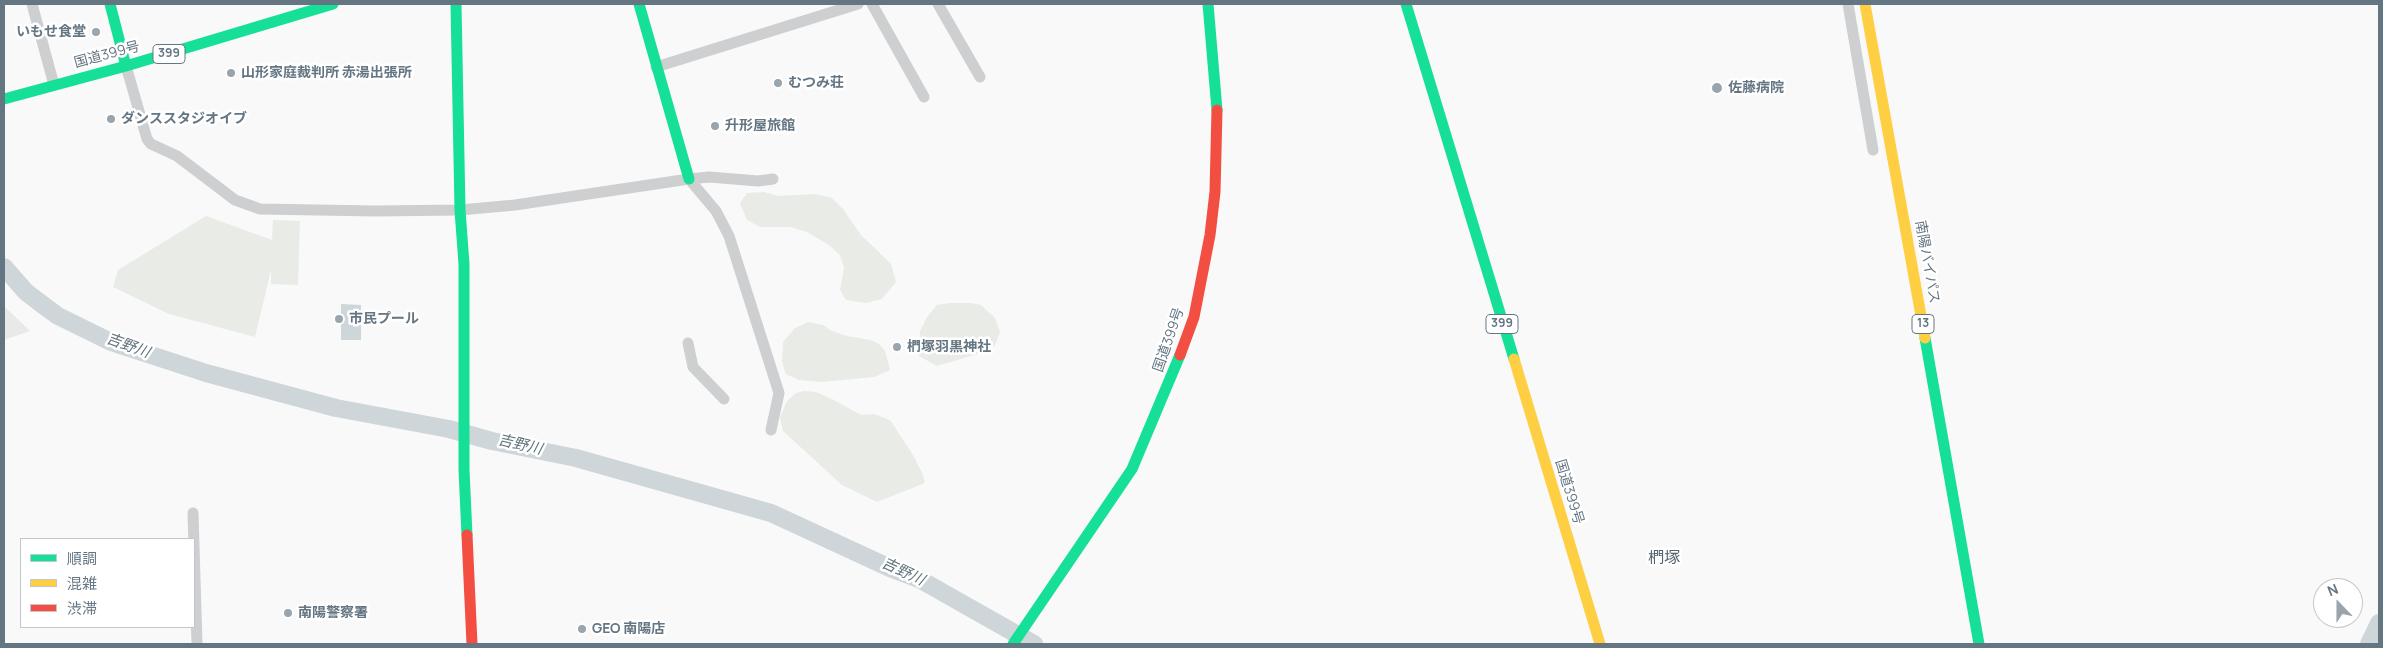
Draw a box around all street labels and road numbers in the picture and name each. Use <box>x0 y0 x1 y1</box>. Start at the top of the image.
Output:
street label: 国道399号 <box>72 38 142 72</box>
road number: 399 <box>153 44 185 64</box>
street label: 南陽バイパス <box>1911 219 1943 305</box>
street label: 国道399号 <box>1150 306 1188 374</box>
road number: 399 <box>1486 314 1518 334</box>
road number: 13 <box>1912 314 1934 334</box>
street label: 国道399号 <box>1551 457 1587 527</box>

